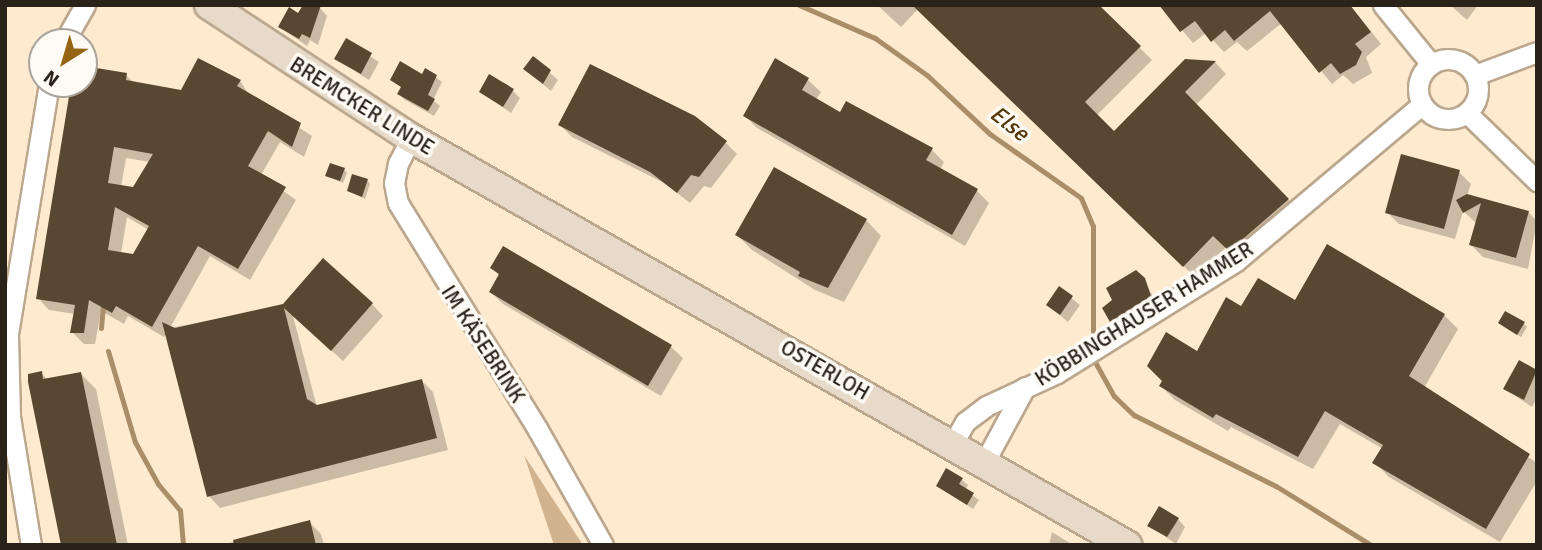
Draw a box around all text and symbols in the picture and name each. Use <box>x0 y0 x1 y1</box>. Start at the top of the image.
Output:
north arrow <box>28 28 98 98</box>
street label: BREMCKER LINDE <box>285 52 439 160</box>
text: N <box>39 65 64 92</box>
water label: Else <box>984 100 1034 148</box>
street label: KÖBBINGHAUSER HAMMER <box>1030 236 1258 392</box>
street label: IM KÄSEBRINK <box>436 281 530 407</box>
street label: OSTERLOH <box>776 335 874 405</box>

